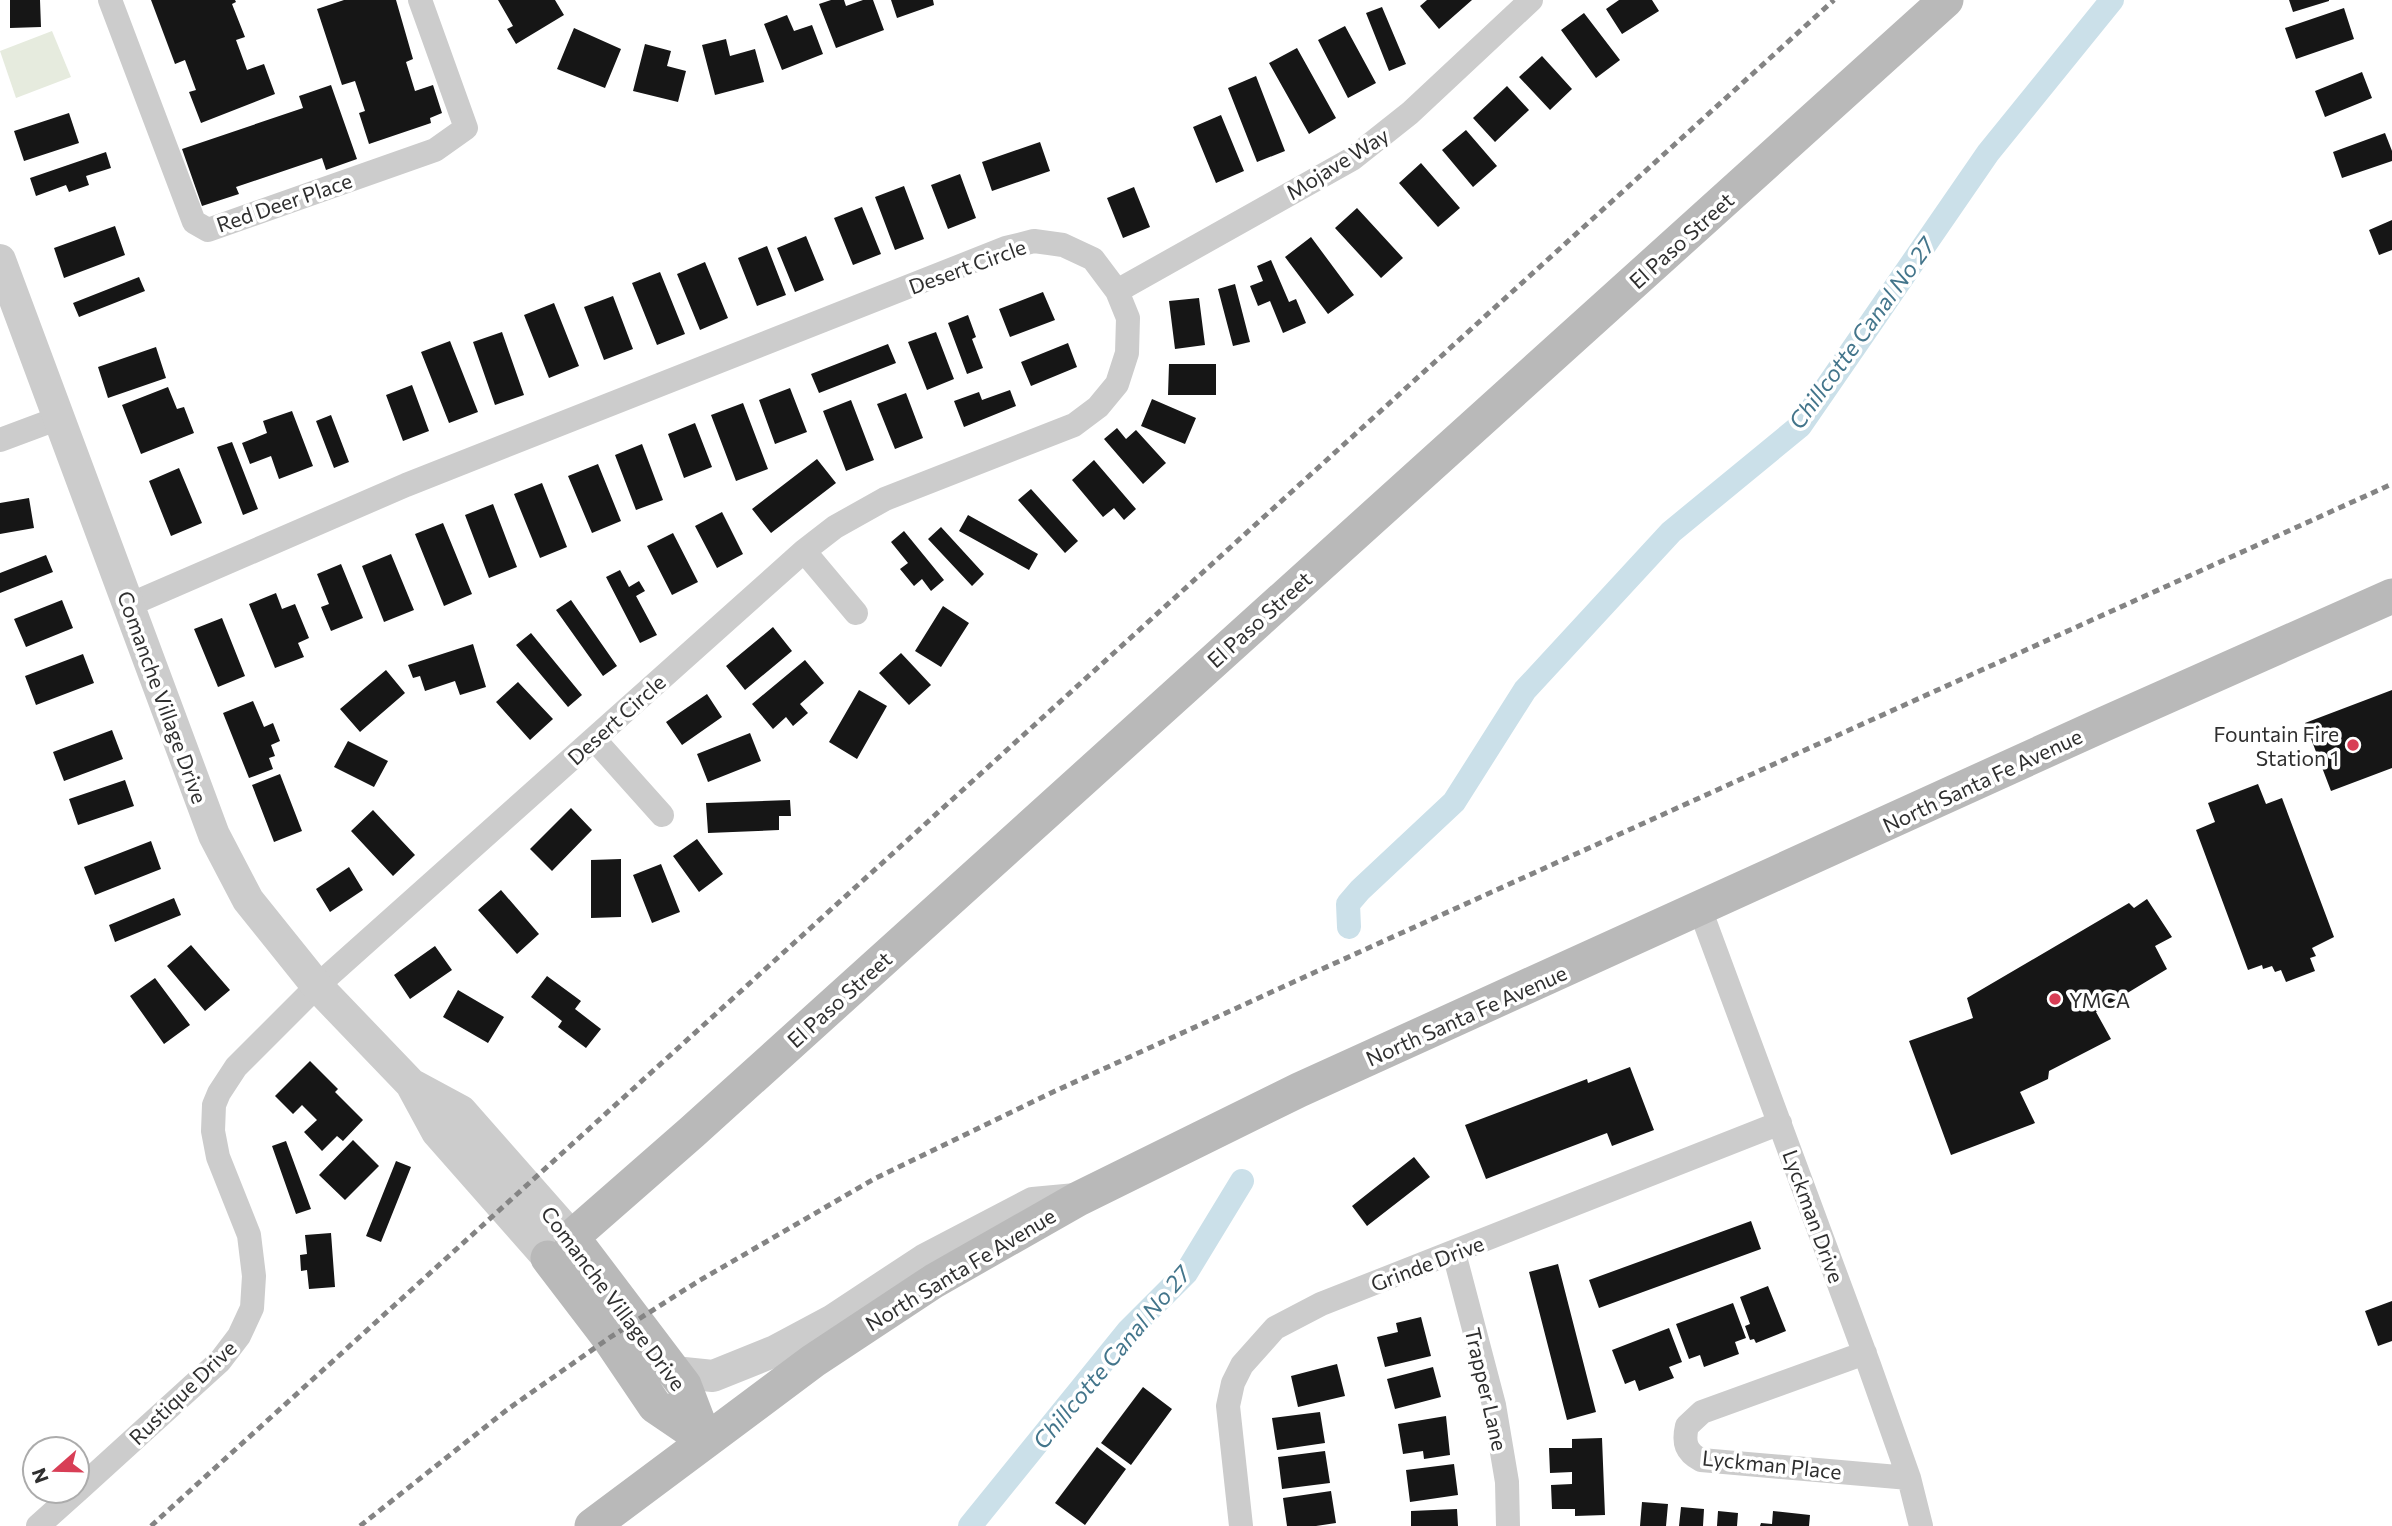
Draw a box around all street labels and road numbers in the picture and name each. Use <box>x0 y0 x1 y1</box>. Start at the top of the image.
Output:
street label: Mojave Way <box>1281 122 1393 204</box>
street label: Red Deer Place <box>213 167 355 237</box>
street label: El Paso Street <box>1624 187 1738 293</box>
street label: Desert Circle <box>905 233 1029 299</box>
street label: El Paso Street <box>1202 566 1316 672</box>
street label: Comanche Village Drive <box>113 587 213 807</box>
street label: Desert Circle <box>562 669 670 769</box>
street label: North Santa Fe Avenue <box>1878 723 2086 837</box>
street label: El Paso Street <box>782 946 896 1052</box>
street label: North Santa Fe Avenue <box>1362 959 1570 1071</box>
street label: Lyckman Drive <box>1778 1146 1850 1286</box>
street label: Comanche Village Drive <box>537 1201 691 1395</box>
street label: North Santa Fe Avenue <box>861 1202 1059 1336</box>
street label: Grinde Drive <box>1367 1230 1487 1296</box>
street label: Trapper Lane <box>1461 1325 1513 1453</box>
street label: Rustique Drive <box>123 1335 241 1449</box>
street label: Lyckman Place <box>1701 1444 1843 1484</box>

